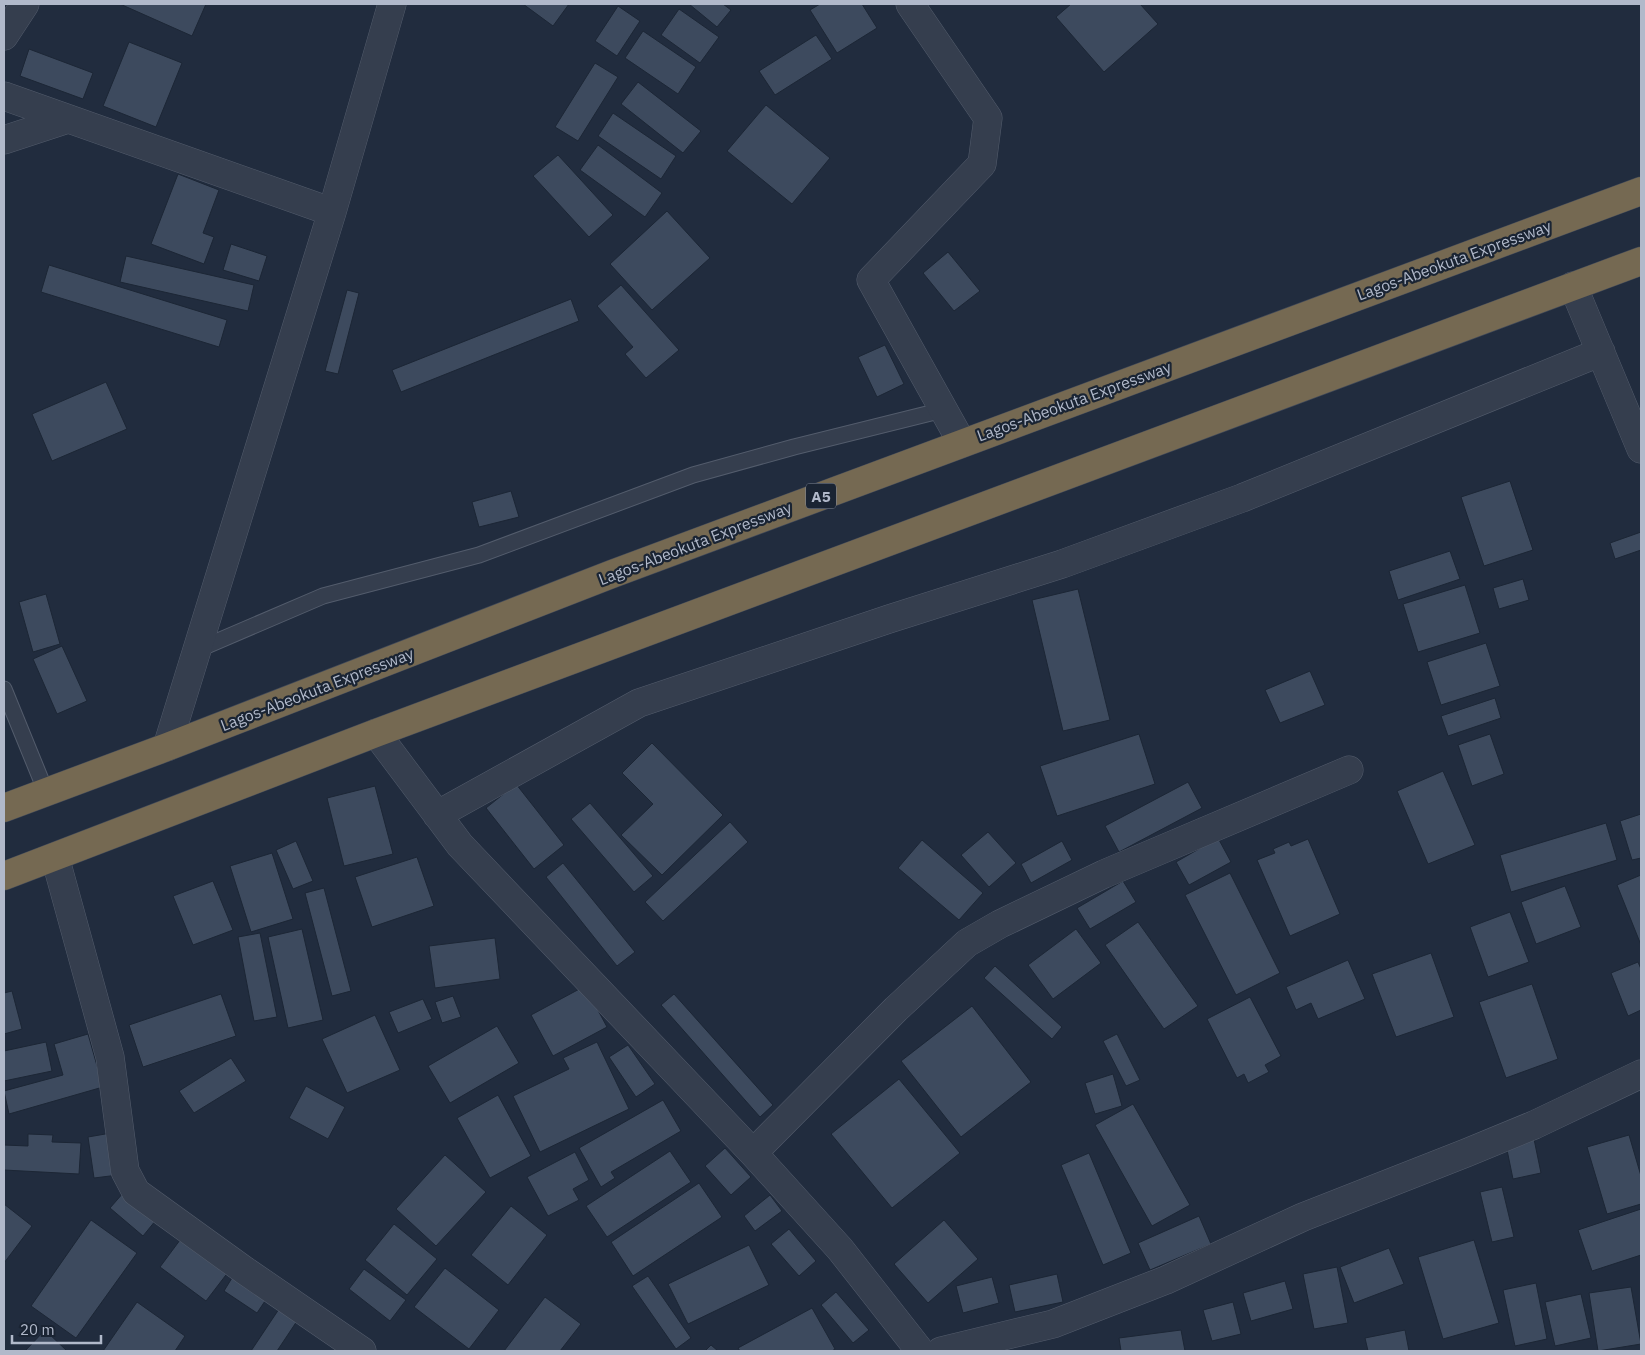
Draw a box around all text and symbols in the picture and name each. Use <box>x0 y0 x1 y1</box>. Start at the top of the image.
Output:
street label: Lagos-Abeokuta Expressway <box>1354 215 1554 305</box>
street label: Lagos-Abeokuta Expressway <box>974 356 1174 446</box>
road number: A5 <box>806 484 836 508</box>
street label: Lagos-Abeokuta Expressway <box>596 497 794 589</box>
street label: Lagos-Abeokuta Expressway <box>218 643 416 735</box>
scale bar <box>12 1312 101 1344</box>
text: 20 m <box>20 1320 55 1339</box>

